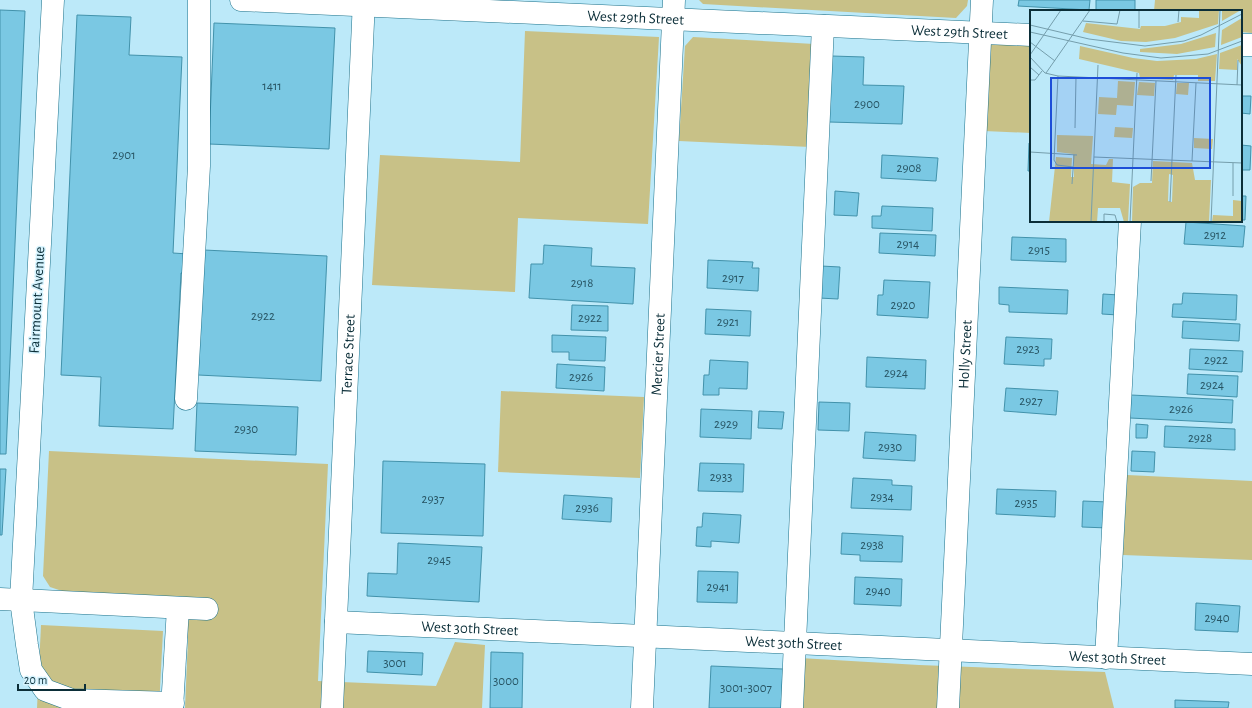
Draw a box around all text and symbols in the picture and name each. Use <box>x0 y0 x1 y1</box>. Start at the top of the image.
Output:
street label: West 29th Street <box>587 8 685 27</box>
inset map <box>1030 10 1242 222</box>
street label: West 29th Street <box>911 22 1008 41</box>
house number: 1411 <box>262 80 282 93</box>
house number: 2900 <box>854 98 880 111</box>
house number: 2901 <box>112 149 136 162</box>
house number: 2908 <box>896 162 922 175</box>
house number: 2912 <box>1204 229 1226 242</box>
house number: 2914 <box>897 238 919 251</box>
house number: 2915 <box>1028 244 1050 257</box>
street label: Fairmount Avenue <box>27 246 47 354</box>
house number: 2917 <box>722 272 745 285</box>
house number: 2918 <box>571 277 593 290</box>
house number: 2920 <box>891 299 916 312</box>
house number: 2922 <box>251 310 275 323</box>
house number: 2922 <box>578 312 602 325</box>
street label: Mercier Street <box>649 313 667 396</box>
street label: Terrace Street <box>339 314 357 395</box>
house number: 2921 <box>717 316 739 329</box>
street label: Holly Street <box>956 319 974 389</box>
house number: 2923 <box>1016 343 1040 356</box>
house number: 2922 <box>1204 354 1228 367</box>
house number: 2924 <box>884 367 908 380</box>
house number: 2926 <box>569 371 593 384</box>
house number: 2924 <box>1200 379 1224 392</box>
house number: 2927 <box>1019 395 1043 408</box>
house number: 2926 <box>1169 403 1193 416</box>
house number: 2929 <box>714 418 738 431</box>
house number: 2930 <box>234 423 258 436</box>
house number: 2928 <box>1188 432 1212 445</box>
house number: 2930 <box>878 441 902 454</box>
house number: 2933 <box>710 471 732 484</box>
house number: 2934 <box>870 491 894 504</box>
house number: 2937 <box>422 493 445 506</box>
house number: 2935 <box>1015 497 1037 510</box>
house number: 2936 <box>575 502 599 515</box>
house number: 2938 <box>860 539 884 552</box>
house number: 2945 <box>427 554 451 567</box>
house number: 2941 <box>707 581 729 594</box>
house number: 2940 <box>865 585 891 598</box>
house number: 2940 <box>1204 612 1230 625</box>
street label: West 30th Street <box>421 618 519 638</box>
street label: West 30th Street <box>745 633 843 653</box>
street label: West 30th Street <box>1068 648 1166 668</box>
house number: 3001 <box>383 657 407 670</box>
scale bar <box>18 666 85 692</box>
text: 20 m <box>24 674 47 686</box>
house number: 3000 <box>493 675 519 688</box>
house number: 3001-3007 <box>720 682 773 695</box>

